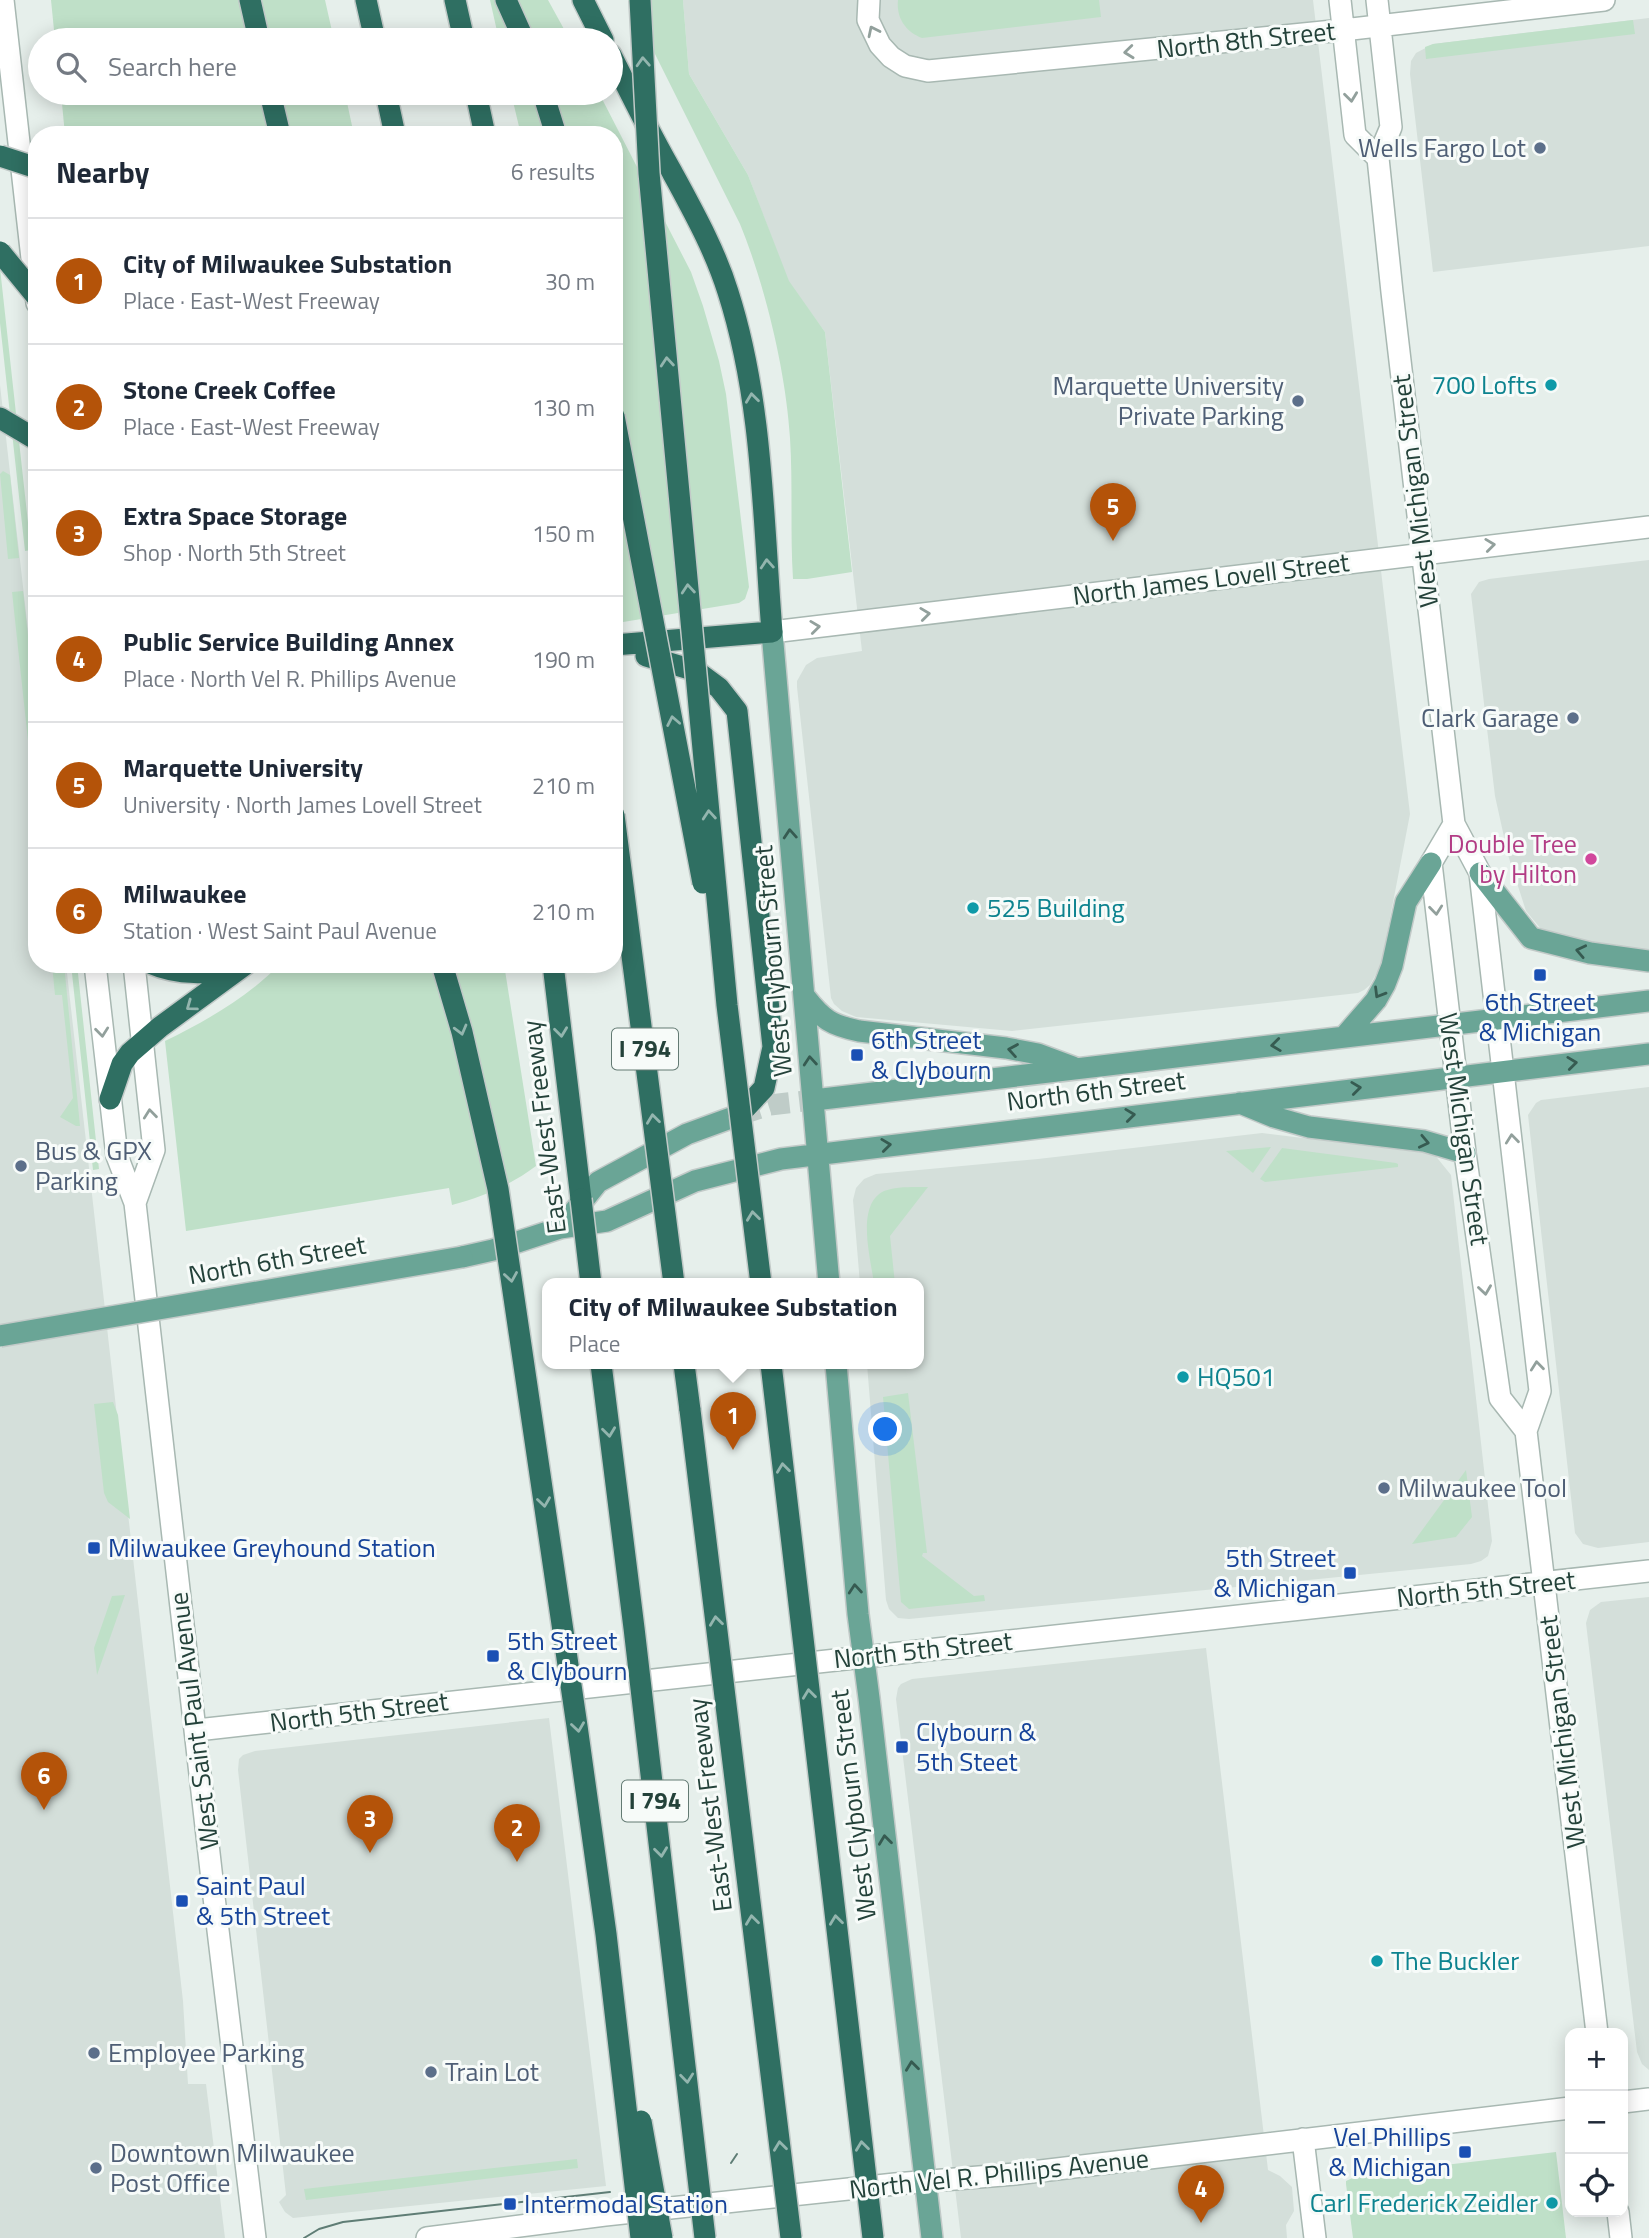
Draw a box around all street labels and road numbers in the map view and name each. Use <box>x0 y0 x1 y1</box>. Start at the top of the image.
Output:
street label: North 8th Street <box>1155 11 1337 68</box>
street label: West Michigan Street <box>1381 372 1448 610</box>
street label: North James Lovell Street <box>1071 542 1351 615</box>
street label: West Clybourn Street <box>743 844 802 1078</box>
street label: West Michigan Street <box>1429 1010 1500 1248</box>
street label: East-West Freeway <box>511 1018 576 1236</box>
road number: I 794 <box>612 1028 678 1070</box>
street label: North 6th Street <box>1005 1060 1187 1121</box>
street label: North 6th Street <box>185 1225 369 1294</box>
street label: North 5th Street <box>1395 1560 1577 1617</box>
street label: West Saint Paul Avenue <box>158 1590 229 1852</box>
street label: West Michigan Street <box>1528 1613 1595 1851</box>
street label: North 5th Street <box>832 1621 1014 1678</box>
street label: North 5th Street <box>268 1681 450 1742</box>
street label: West Clybourn Street <box>819 1687 886 1923</box>
street label: East-West Freeway <box>677 1696 742 1914</box>
road number: I 794 <box>622 1780 688 1822</box>
street label: North Vel R. Phillips Avenue <box>847 2138 1151 2209</box>

